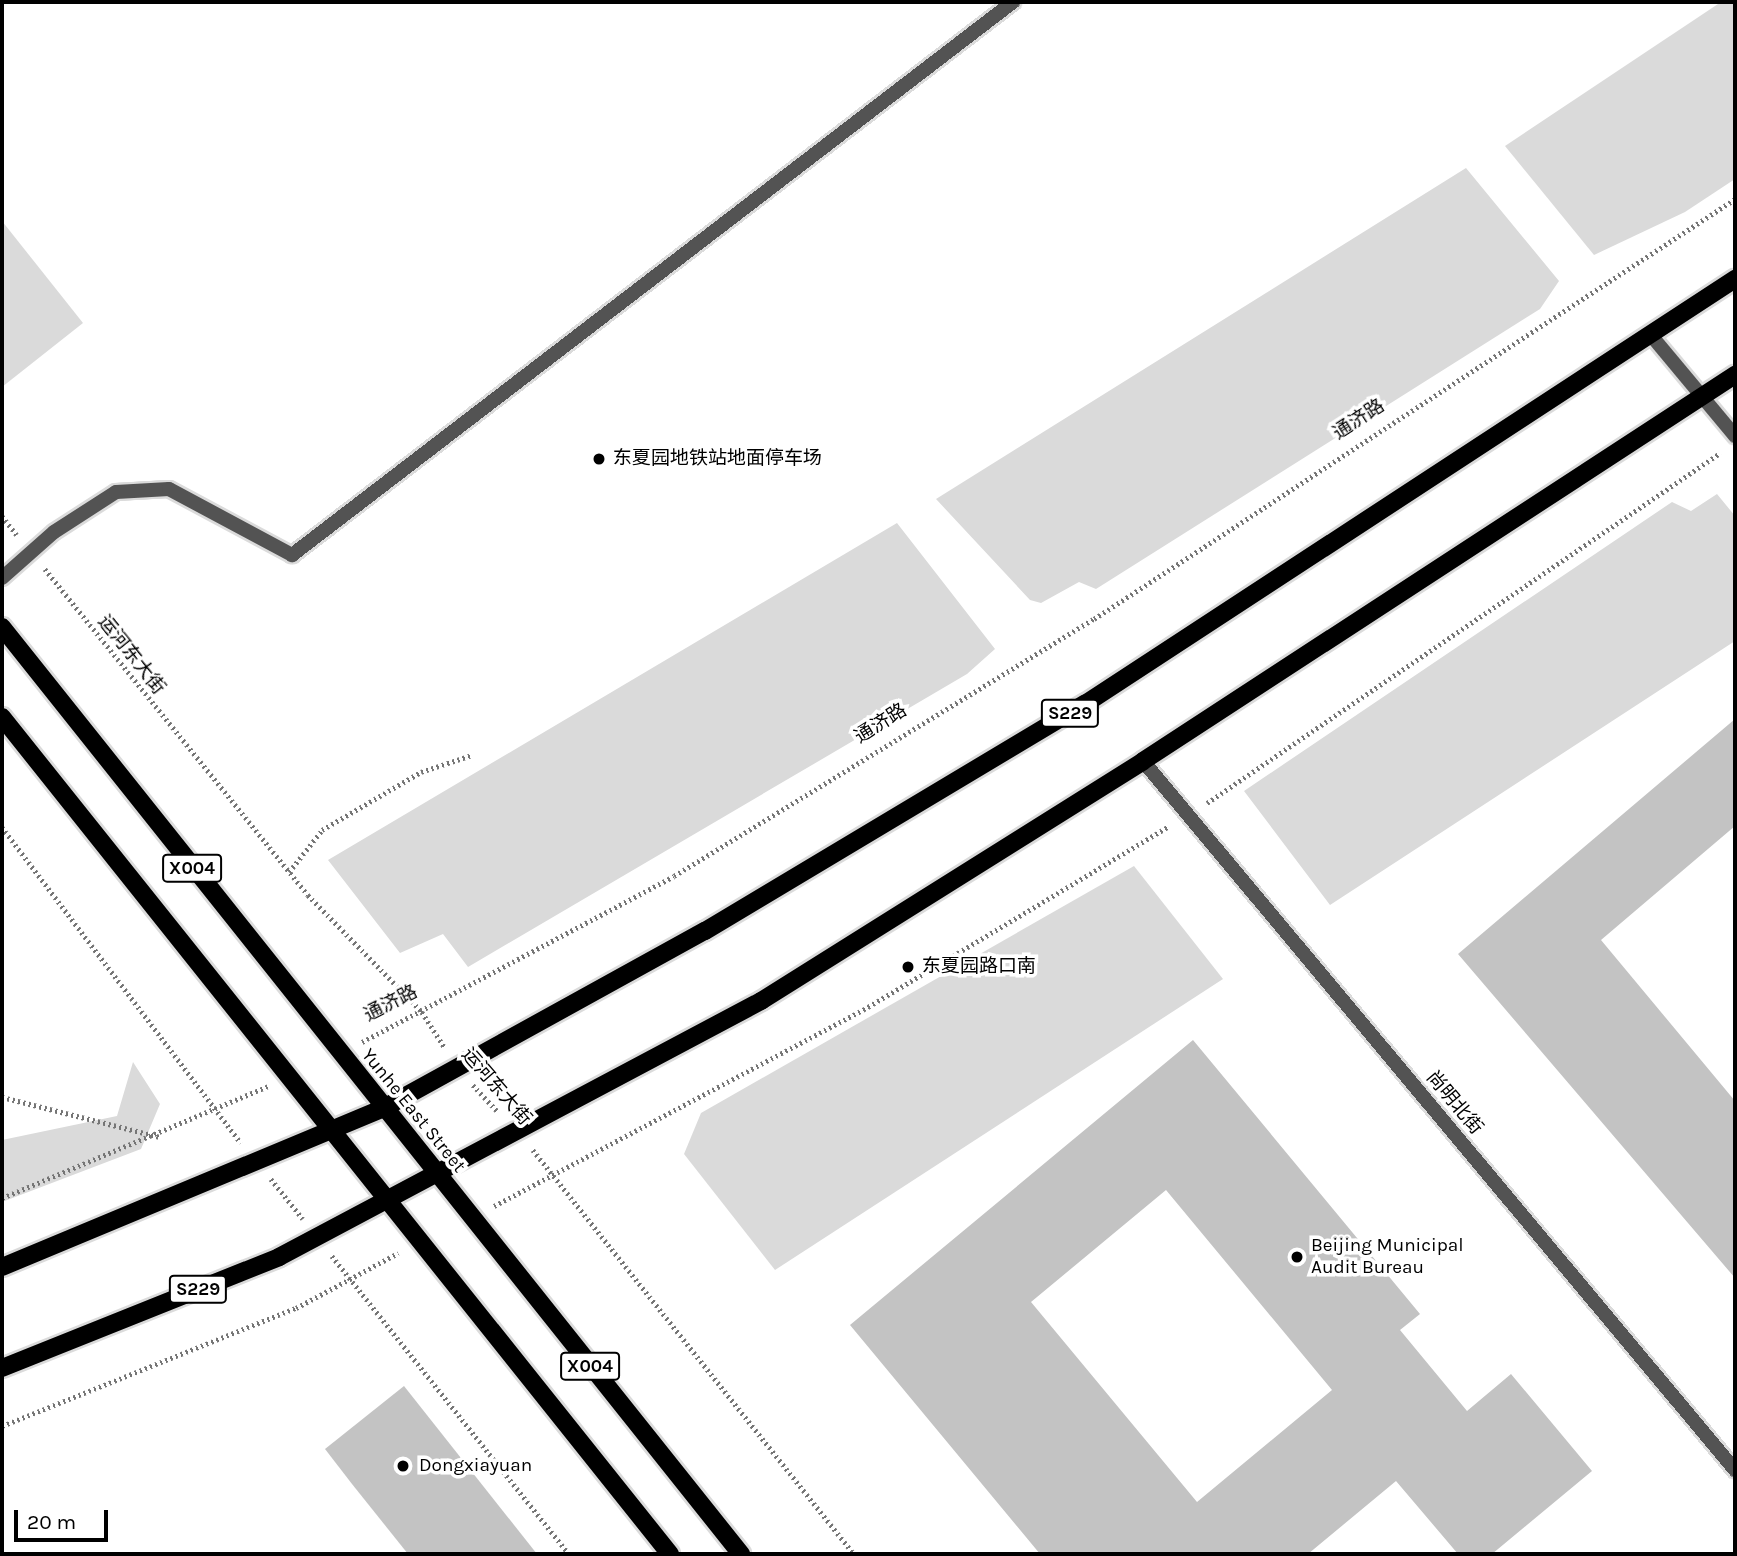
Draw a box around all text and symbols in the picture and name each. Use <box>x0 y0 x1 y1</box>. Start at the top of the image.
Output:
street label: 通济路 <box>1329 395 1389 445</box>
place label: 东夏园地铁站地面停车场 <box>613 448 822 470</box>
marker: 东夏园地铁站地面停车场 <box>591 451 607 467</box>
street label: 运河东大街 <box>92 611 170 699</box>
road number: S229 <box>1040 698 1100 728</box>
street label: 通济路 <box>851 699 911 749</box>
road number: X004 <box>160 854 224 882</box>
place label: 东夏园路口南 <box>922 956 1036 978</box>
marker: 东夏园路口南 <box>900 959 916 975</box>
street label: 通济路 <box>360 981 422 1027</box>
street label: Yunhe East Street <box>356 1044 470 1178</box>
street label: 运河东大街 <box>456 1044 536 1130</box>
street label: 尚明北街 <box>1421 1067 1487 1139</box>
place label: Beijing Municipal Audit Bureau <box>1311 1235 1464 1279</box>
marker: Beijing Municipal Audit Bureau <box>1289 1249 1305 1265</box>
road number: S229 <box>168 1274 228 1304</box>
road number: X004 <box>558 1352 622 1380</box>
place label: Dongxiayuan <box>419 1455 532 1477</box>
marker: Dongxiayuan <box>393 1456 413 1476</box>
scale bar <box>18 1496 112 1540</box>
text: 20 m <box>27 1510 76 1534</box>

